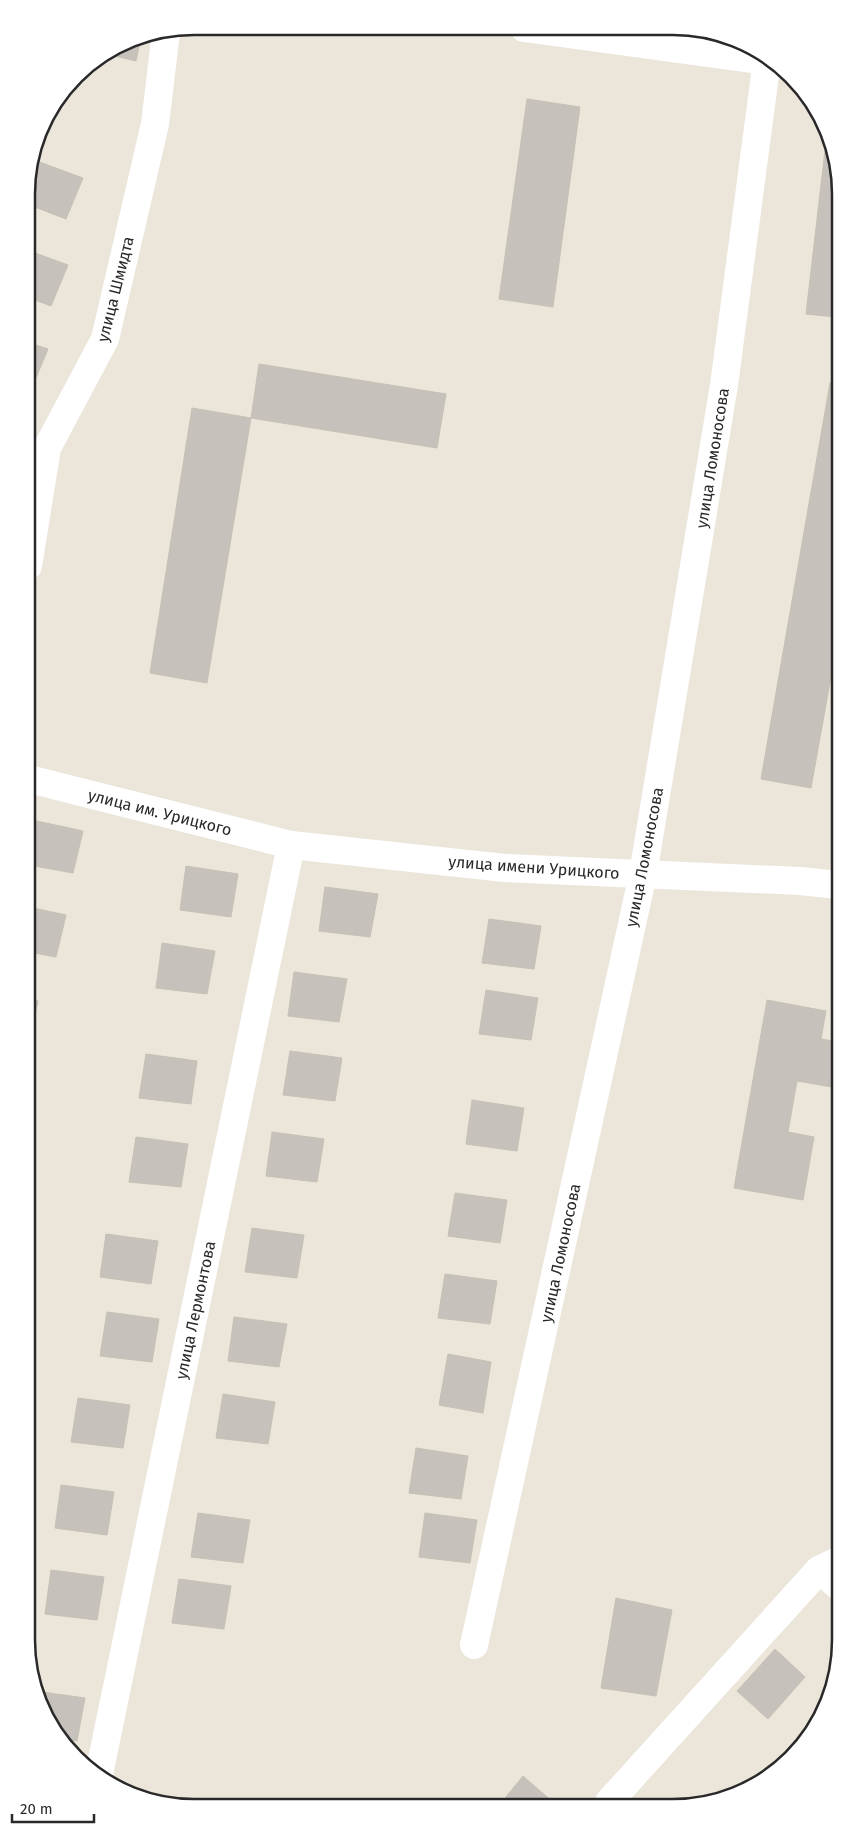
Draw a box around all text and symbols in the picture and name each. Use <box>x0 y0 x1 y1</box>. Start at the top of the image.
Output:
street label: улица Шмидта <box>93 234 138 344</box>
street label: улица Ломоносова <box>692 387 733 530</box>
street label: улица им. Урицкого <box>86 785 234 840</box>
street label: улица Ломоносова <box>622 786 667 929</box>
street label: улица имени Урицкого <box>448 852 620 883</box>
street label: улица Ломоносова <box>536 1182 585 1324</box>
street label: улица Лермонтова <box>172 1239 219 1381</box>
scale bar <box>12 1792 95 1824</box>
text: 20 m <box>20 1800 53 1818</box>

